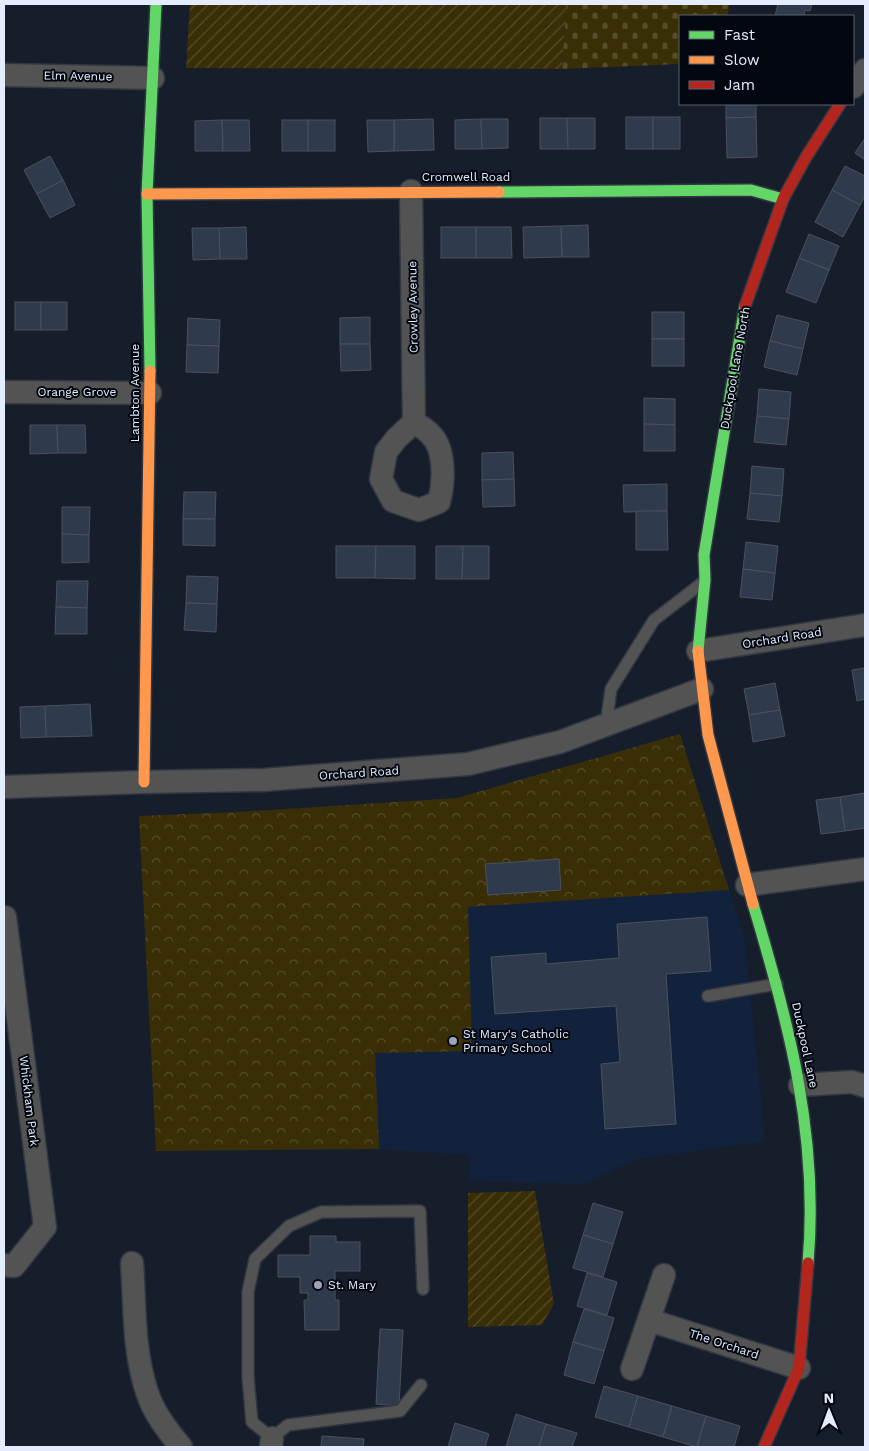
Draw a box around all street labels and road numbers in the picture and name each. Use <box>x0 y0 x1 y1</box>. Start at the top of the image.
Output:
street label: Elm Avenue <box>43 68 113 84</box>
street label: Cromwell Road <box>422 170 510 184</box>
street label: Crowley Avenue <box>405 261 421 353</box>
street label: Duckpool Lane North <box>717 306 753 430</box>
street label: Lambton Avenue <box>128 344 142 442</box>
street label: Orange Grove <box>37 385 117 399</box>
street label: Orchard Road <box>741 625 823 651</box>
street label: Orchard Road <box>319 763 399 783</box>
street label: Duckpool Lane <box>789 1001 821 1089</box>
street label: Whickham Park <box>16 1055 42 1147</box>
street label: The Orchard <box>687 1326 761 1362</box>

